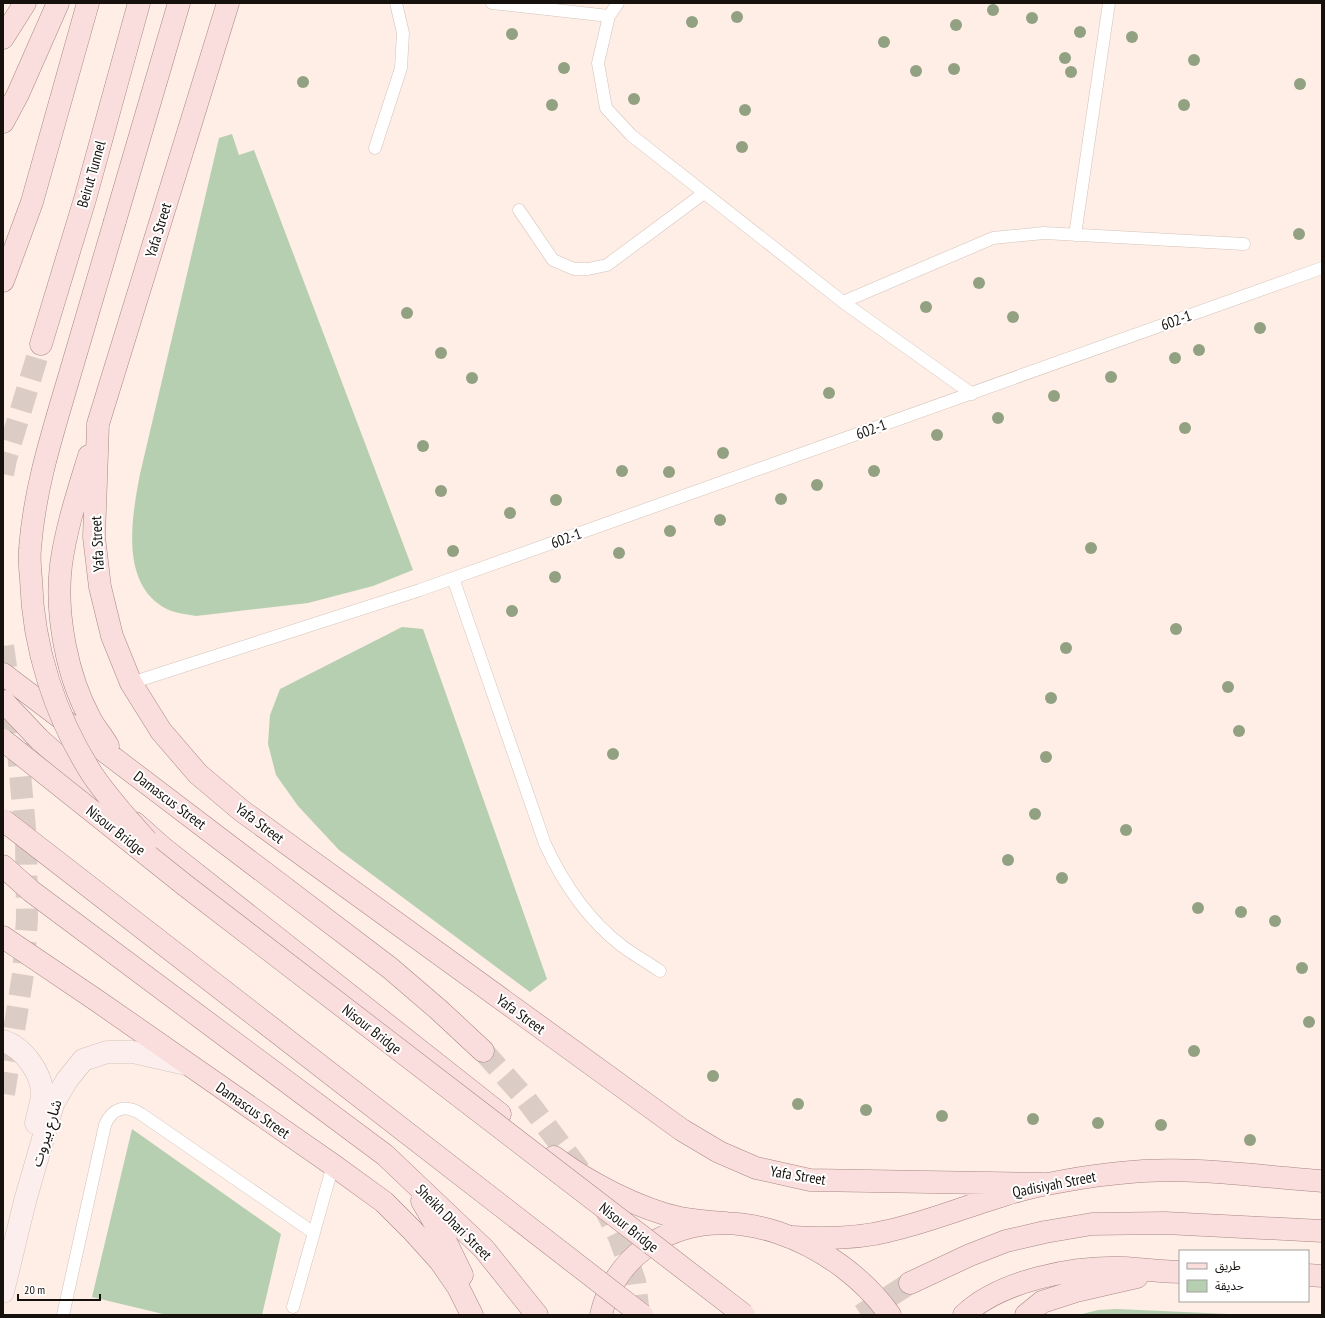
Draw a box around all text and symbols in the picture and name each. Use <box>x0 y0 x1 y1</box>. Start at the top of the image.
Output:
street label: Beirut Tunnel <box>72 138 110 210</box>
street label: Yafa Street <box>141 200 175 260</box>
street label: 602-1 <box>1158 306 1194 334</box>
street label: 602-1 <box>853 415 889 443</box>
street label: Yafa Street <box>86 516 108 572</box>
street label: 602-1 <box>548 524 584 552</box>
street label: Damascus Street <box>130 767 210 833</box>
street label: Yafa Street <box>232 799 288 847</box>
street label: Nisour Bridge <box>82 801 150 859</box>
street label: Yafa Street <box>493 990 549 1038</box>
street label: Nisour Bridge <box>338 1000 406 1058</box>
street label: Damascus Street <box>212 1078 294 1142</box>
street label: شارع بيروت <box>26 1097 69 1170</box>
street label: Yafa Street <box>769 1161 827 1189</box>
street label: Qadisiyah Street <box>1011 1167 1097 1201</box>
street label: Sheikh Dhari Street <box>412 1180 496 1264</box>
street label: Nisour Bridge <box>595 1198 663 1256</box>
legend <box>1179 1250 1309 1302</box>
text: طريق <box>1215 1258 1241 1274</box>
scale bar <box>18 1276 100 1302</box>
text: حديقة <box>1215 1278 1244 1293</box>
text: 20 m <box>24 1282 45 1297</box>

